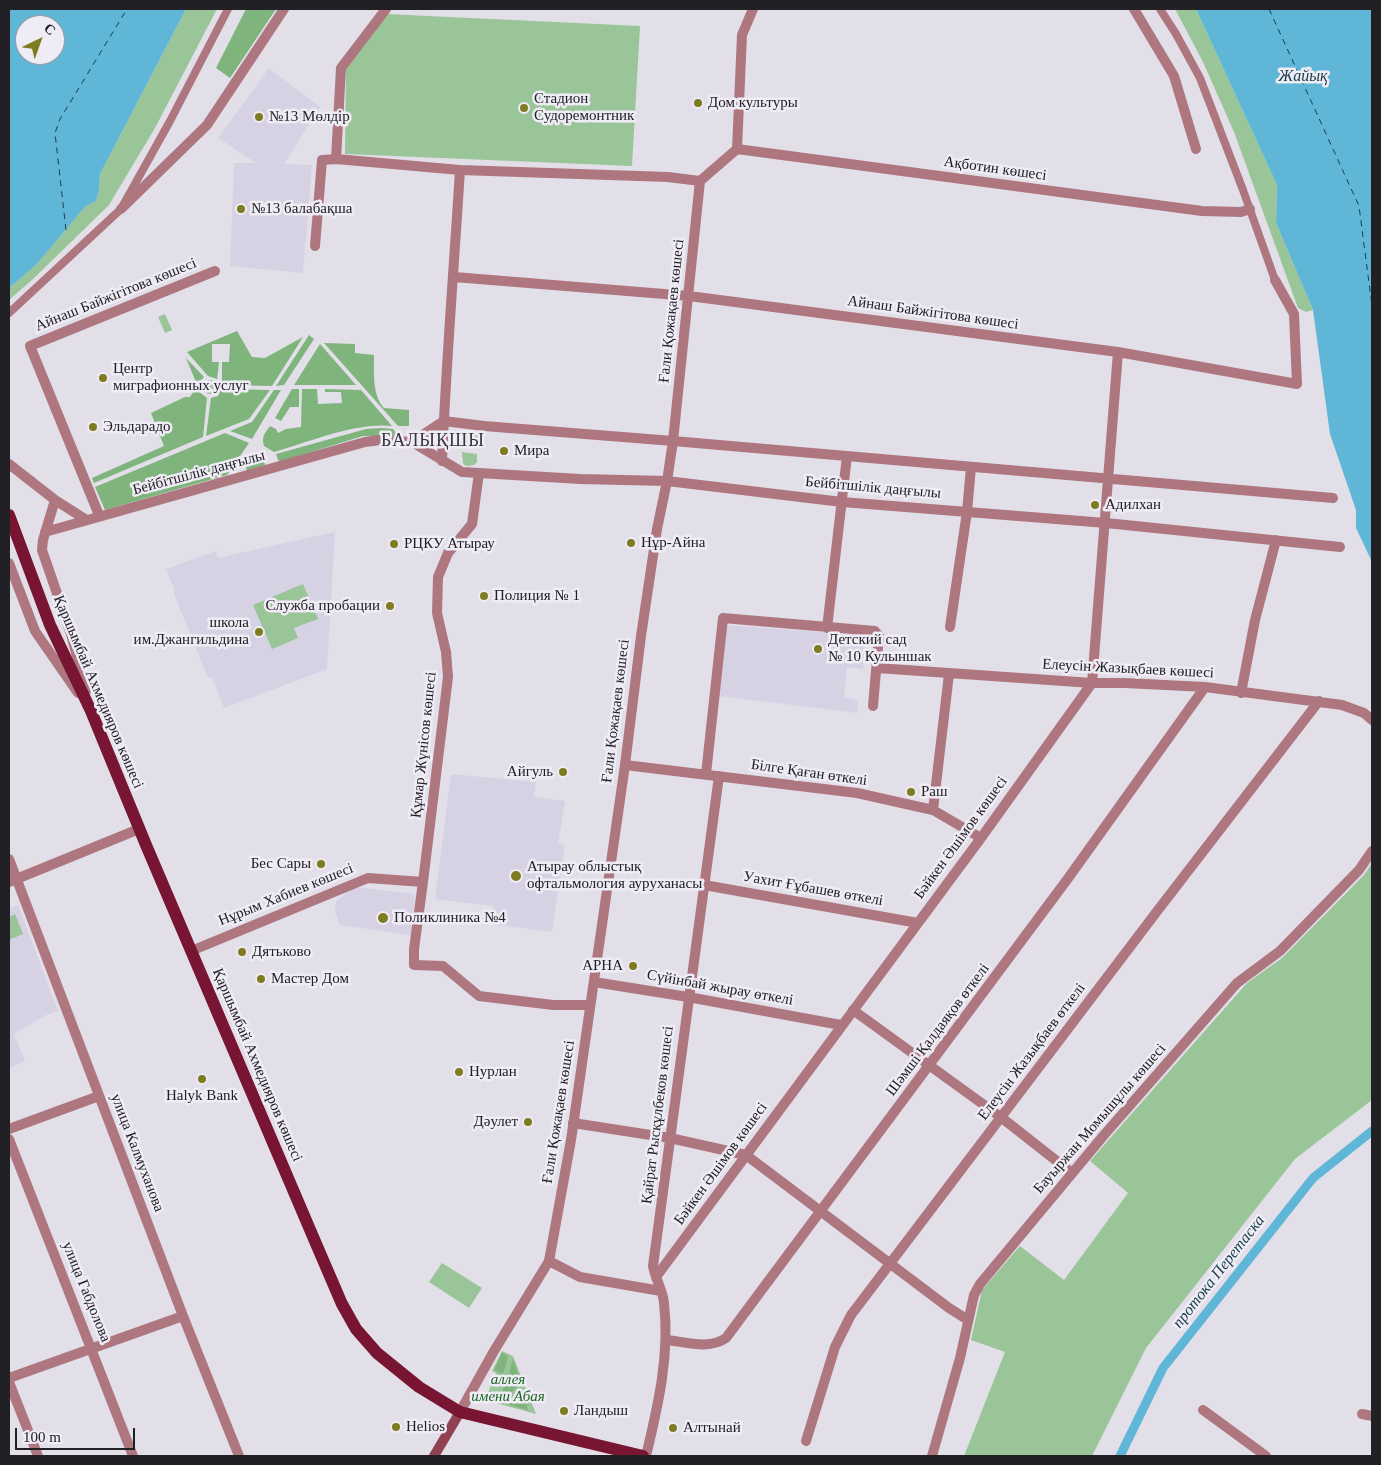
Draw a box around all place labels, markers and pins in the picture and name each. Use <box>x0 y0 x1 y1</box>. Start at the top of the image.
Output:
place label: Стадион Судоремонтник <box>534 90 634 125</box>
place label: Дом культуры <box>708 94 798 112</box>
marker: Дом культуры <box>692 97 704 109</box>
marker: Стадион Судоремонтник <box>518 102 530 114</box>
place label: №13 Мөлдiр <box>269 108 350 126</box>
marker: №13 Мөлдiр <box>253 111 265 123</box>
place label: №13 балабақша <box>251 200 352 218</box>
marker: №13 балабақша <box>235 203 247 215</box>
place label: Центр миграфионных услуг <box>113 360 249 395</box>
marker: Центр миграфионных услуг <box>97 372 109 384</box>
place label: Эльдарадо <box>103 418 171 436</box>
marker: Эльдарадо <box>87 421 99 433</box>
place label: Мира <box>514 442 550 460</box>
marker: Мира <box>498 445 510 457</box>
place label: Адилхан <box>1105 496 1161 514</box>
marker: Адилхан <box>1089 499 1101 511</box>
place label: Нұр-Айна <box>641 534 705 552</box>
place label: РЦКУ Атырау <box>404 535 495 553</box>
marker: Нұр-Айна <box>625 537 637 549</box>
marker: РЦКУ Атырау <box>388 538 400 550</box>
place label: Полиция № 1 <box>494 587 580 605</box>
marker: Полиция № 1 <box>478 590 490 602</box>
place label: Служба пробации <box>266 597 380 615</box>
marker: Служба пробации <box>384 600 396 612</box>
place label: школа им.Джангильдина <box>134 614 249 649</box>
marker: школа им.Джангильдина <box>253 626 265 638</box>
place label: Детский сад № 10 Кулыншак <box>828 631 932 666</box>
marker: Детский сад № 10 Кулыншак <box>812 643 824 655</box>
place label: Айгуль <box>507 763 553 781</box>
marker: Айгуль <box>557 766 569 778</box>
place label: Раш <box>921 783 948 801</box>
marker: Раш <box>905 786 917 798</box>
place label: Бес Сары <box>251 855 311 873</box>
marker: Бес Сары <box>315 858 327 870</box>
place label: Атырау облыстық офтальмология ауруханасы <box>527 858 702 893</box>
marker: Атырау облыстық офтальмология ауруханасы <box>509 869 523 883</box>
place label: Поликлиника №4 <box>394 909 506 927</box>
marker: Поликлиника №4 <box>376 911 390 925</box>
place label: Дятьково <box>252 943 311 961</box>
marker: Дятьково <box>236 946 248 958</box>
place label: АРНА <box>582 957 623 975</box>
marker: АРНА <box>627 960 639 972</box>
place label: Мастер Дом <box>271 970 349 988</box>
marker: Мастер Дом <box>255 973 267 985</box>
place label: Нурлан <box>469 1063 517 1081</box>
marker: Нурлан <box>453 1066 465 1078</box>
marker: Halyk Bank <box>196 1073 208 1085</box>
place label: Halyk Bank <box>166 1087 238 1105</box>
place label: Дәулет <box>474 1113 518 1131</box>
marker: Дәулет <box>522 1116 534 1128</box>
place label: Ландыш <box>574 1402 628 1420</box>
marker: Ландыш <box>558 1405 570 1417</box>
place label: Helios <box>406 1418 445 1436</box>
place label: Алтынай <box>683 1419 741 1437</box>
marker: Helios <box>390 1421 402 1433</box>
marker: Алтынай <box>667 1422 679 1434</box>

